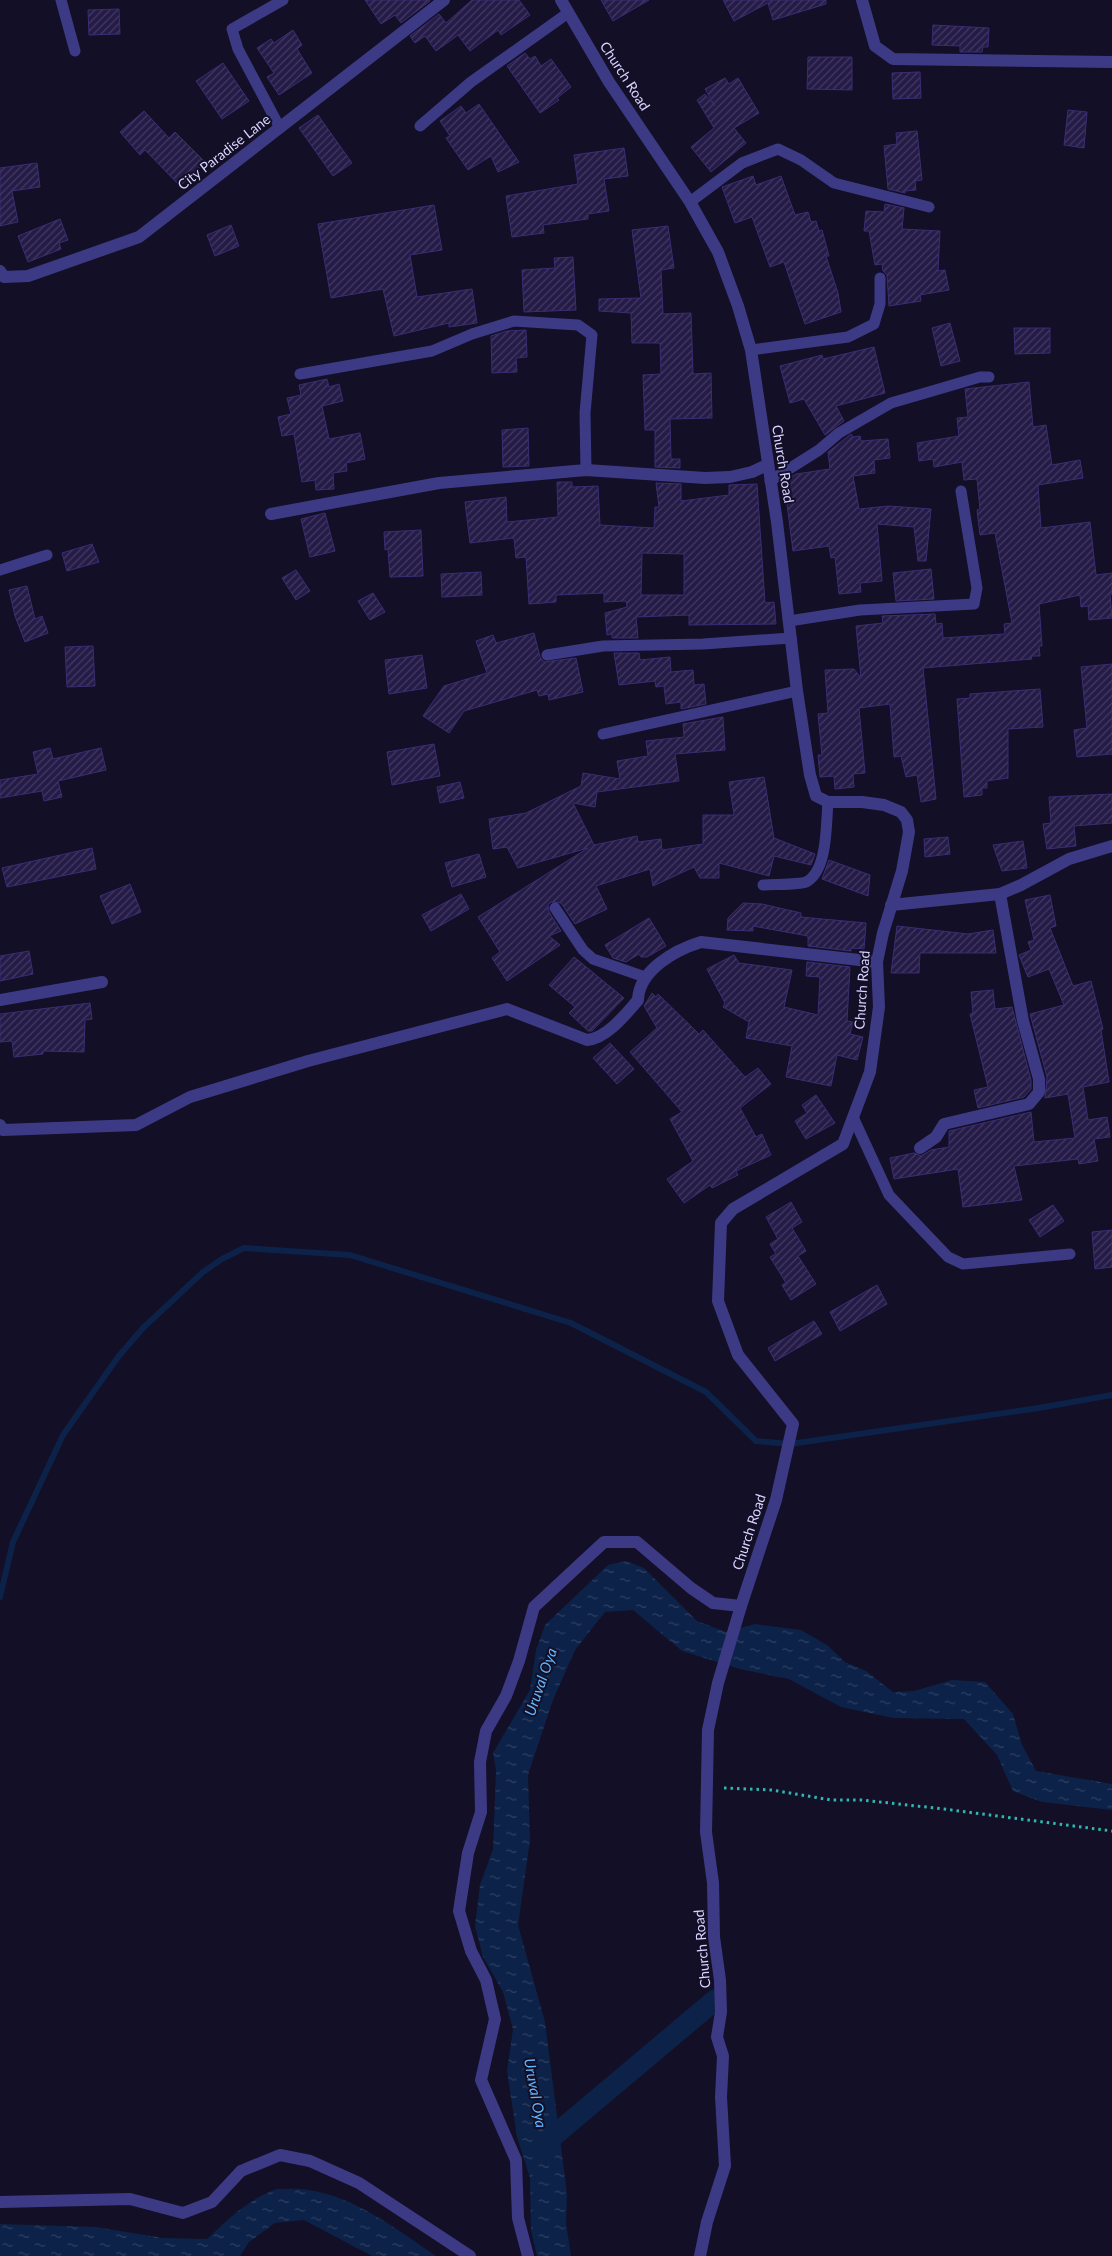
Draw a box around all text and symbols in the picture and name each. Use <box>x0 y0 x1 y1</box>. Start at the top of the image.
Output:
street label: Church Road <box>597 38 654 113</box>
street label: City Paradise Lane <box>174 110 273 193</box>
street label: Church Road <box>769 424 798 504</box>
street label: Church Road <box>850 950 873 1030</box>
street label: Church Road <box>728 1492 769 1572</box>
water label: Uruval Oya <box>520 1645 560 1718</box>
street label: Church Road <box>690 1909 713 1989</box>
water label: Uruval Oya <box>521 2057 551 2129</box>

